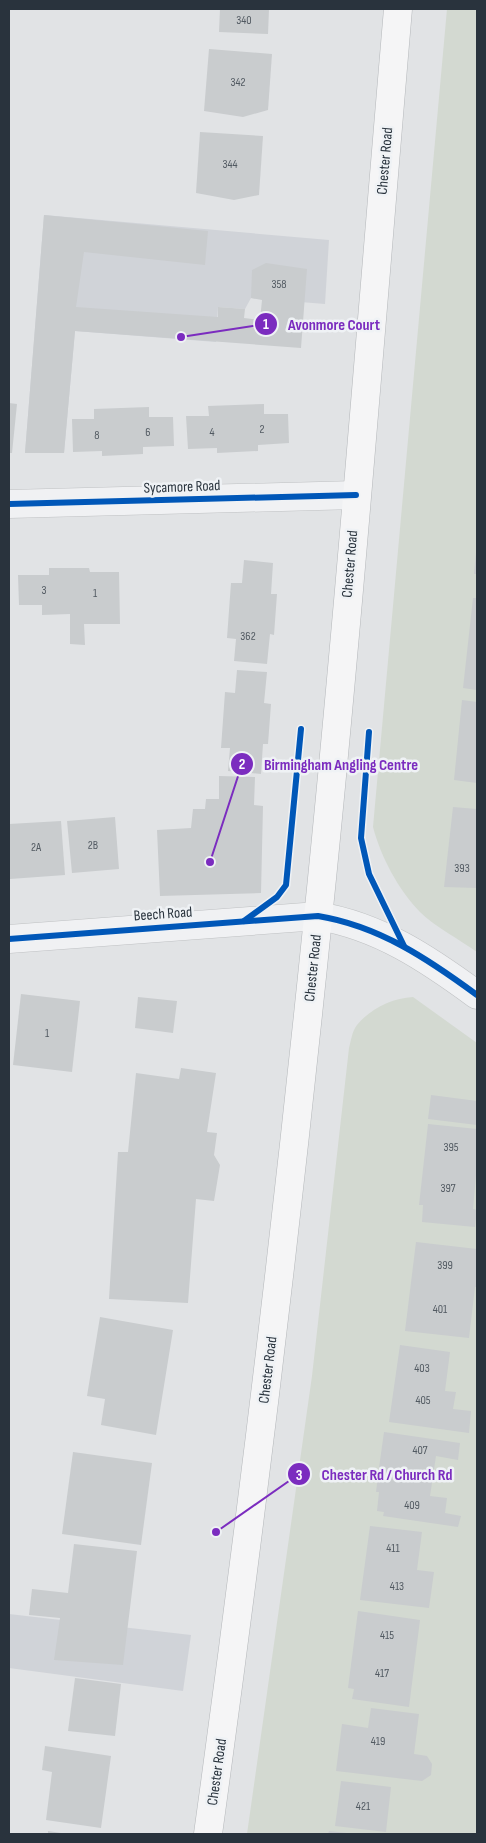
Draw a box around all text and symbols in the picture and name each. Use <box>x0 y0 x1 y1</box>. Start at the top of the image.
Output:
house number: 340 <box>236 13 252 28</box>
house number: 342 <box>230 75 246 90</box>
street label: Chester Road <box>373 127 397 195</box>
house number: 344 <box>222 157 238 172</box>
house number: 358 <box>271 277 287 292</box>
callout: Avonmore Court <box>253 309 390 340</box>
text: 1 <box>263 315 269 334</box>
text: Avonmore Court <box>287 316 380 335</box>
house number: 2 <box>260 422 265 437</box>
house number: 6 <box>145 425 151 440</box>
house number: 4 <box>209 425 215 440</box>
house number: 8 <box>94 428 100 443</box>
street label: Sycamore Road <box>143 476 221 498</box>
street label: Chester Road <box>338 530 362 598</box>
house number: 3 <box>41 583 47 598</box>
house number: 1 <box>93 586 98 601</box>
house number: 362 <box>240 629 256 644</box>
callout: Birmingham Angling Centre <box>229 749 428 780</box>
text: 2 <box>239 755 245 774</box>
text: Birmingham Angling Centre <box>264 756 418 775</box>
house number: 2B <box>88 838 98 853</box>
house number: 2A <box>31 840 42 855</box>
house number: 393 <box>454 861 470 876</box>
street label: Beech Road <box>133 902 193 926</box>
street label: Chester Road <box>300 934 326 1002</box>
house number: 1 <box>45 1026 50 1041</box>
house number: 395 <box>443 1140 459 1155</box>
house number: 397 <box>440 1181 456 1196</box>
house number: 399 <box>437 1258 453 1273</box>
house number: 401 <box>433 1302 448 1317</box>
street label: Chester Road <box>254 1335 282 1405</box>
house number: 403 <box>414 1361 430 1376</box>
house number: 405 <box>415 1393 431 1408</box>
house number: 407 <box>412 1443 428 1458</box>
callout: Chester Rd / Church Rd <box>286 1459 462 1490</box>
text: 3 <box>296 1466 303 1485</box>
text: Chester Rd / Church Rd <box>322 1466 452 1485</box>
house number: 409 <box>404 1498 420 1513</box>
house number: 411 <box>386 1541 401 1556</box>
house number: 413 <box>390 1579 404 1594</box>
house number: 415 <box>380 1628 394 1643</box>
house number: 417 <box>375 1666 389 1681</box>
house number: 419 <box>371 1734 385 1749</box>
street label: Chester Road <box>203 1737 231 1807</box>
house number: 421 <box>356 1799 371 1814</box>

